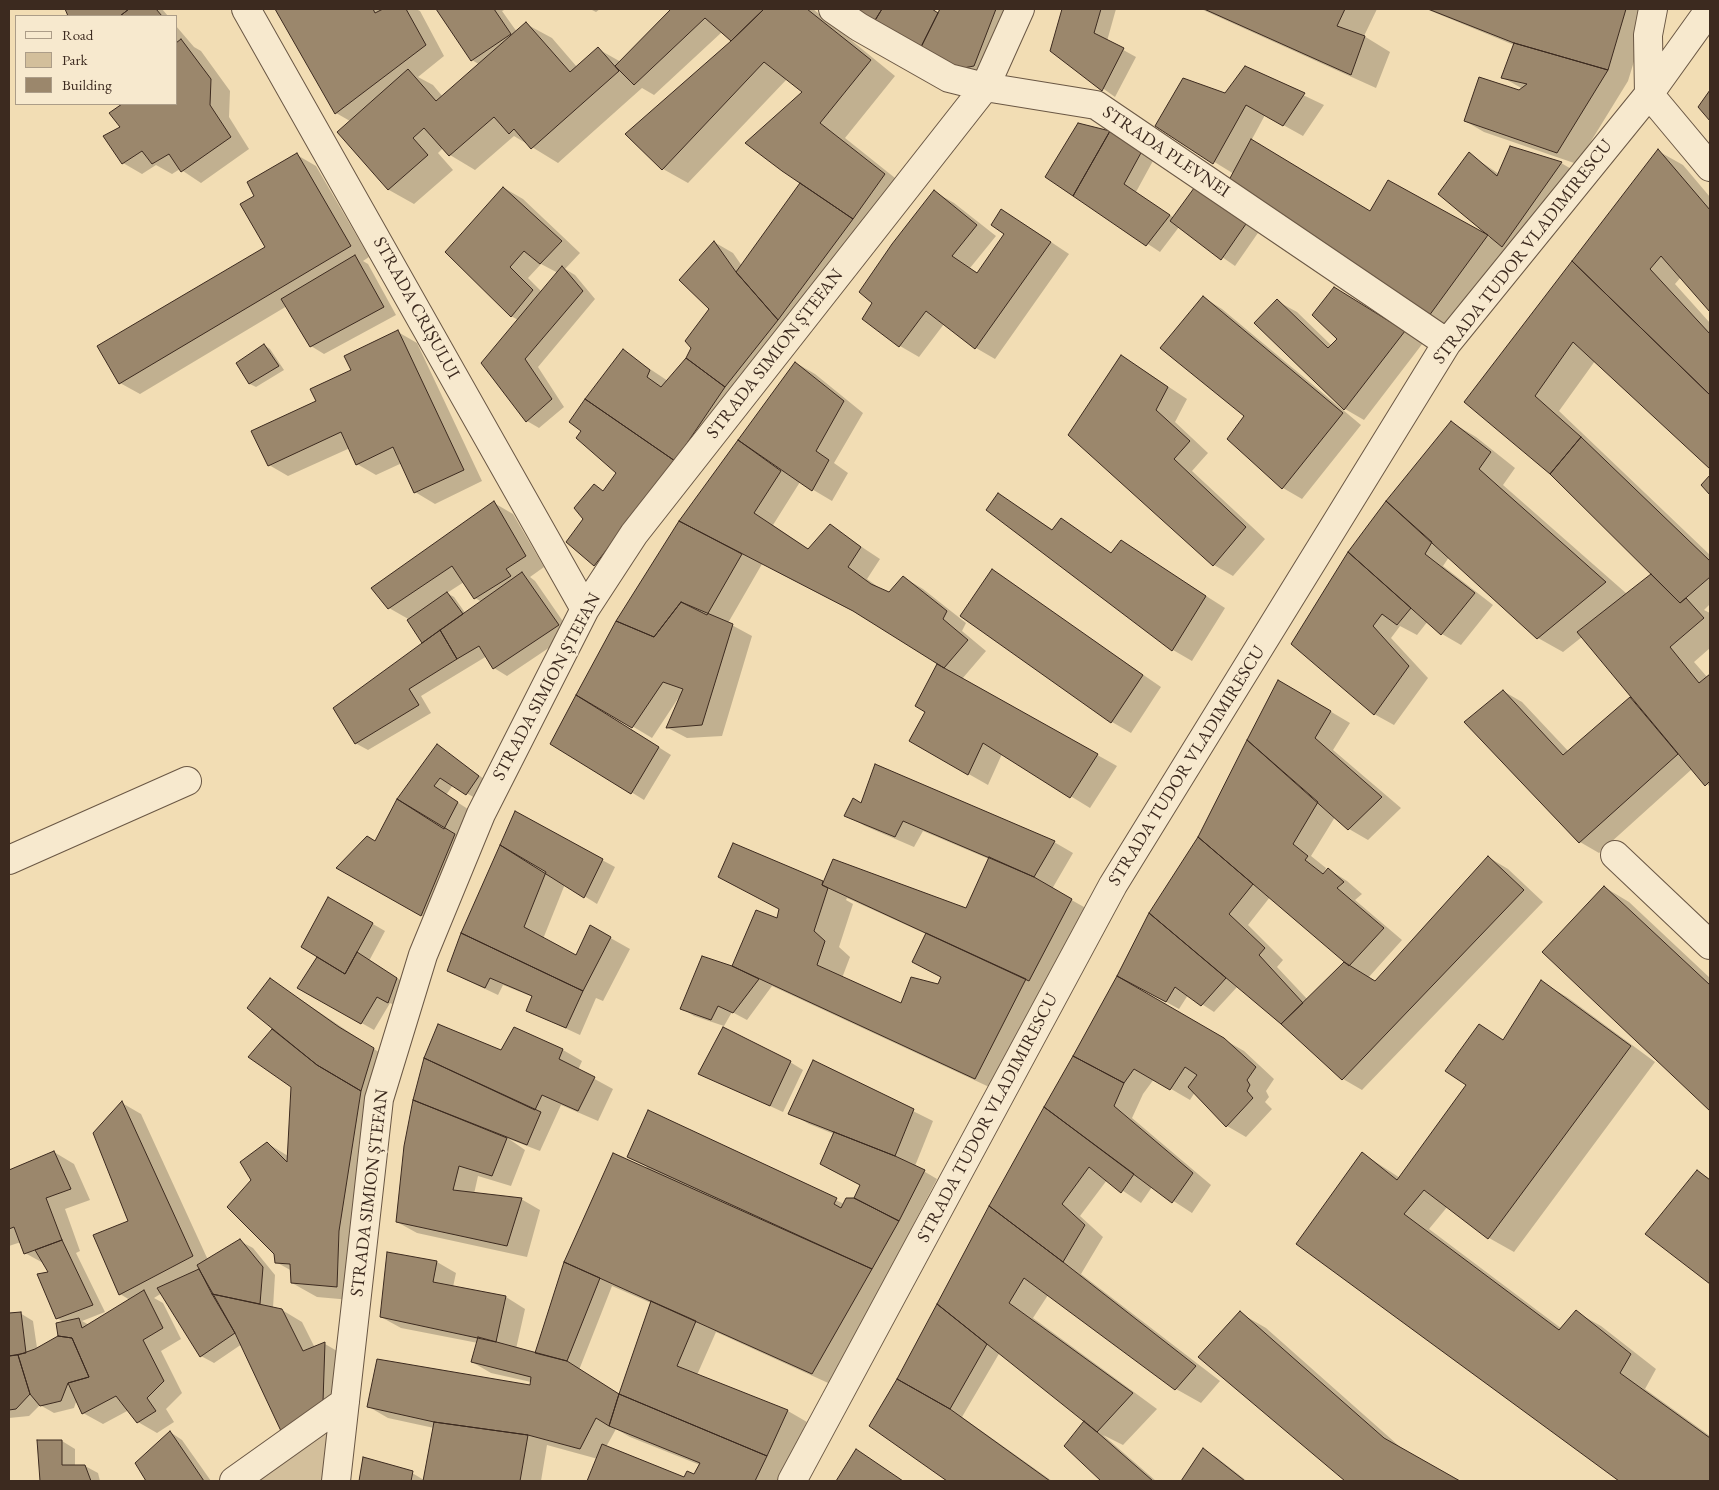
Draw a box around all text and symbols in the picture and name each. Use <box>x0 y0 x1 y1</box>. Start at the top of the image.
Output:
legend <box>15 15 178 105</box>
text: Road <box>62 25 93 44</box>
text: Park <box>62 50 88 69</box>
text: Building <box>62 75 112 94</box>
street label: STRADA PLEVNEI <box>1098 101 1234 203</box>
street label: STRADA TUDOR VLADIMIRESCU <box>1429 135 1617 369</box>
street label: STRADA CRIȘULUI <box>368 233 464 383</box>
street label: STRADA SIMION ȘTEFAN <box>702 265 848 443</box>
street label: STRADA SIMION ȘTEFAN <box>488 590 606 784</box>
street label: STRADA TUDOR VLADIMIRESCU <box>1104 642 1270 890</box>
street label: STRADA TUDOR VLADIMIRESCU <box>913 990 1063 1246</box>
street label: STRADA SIMION ȘTEFAN <box>347 1088 393 1298</box>

